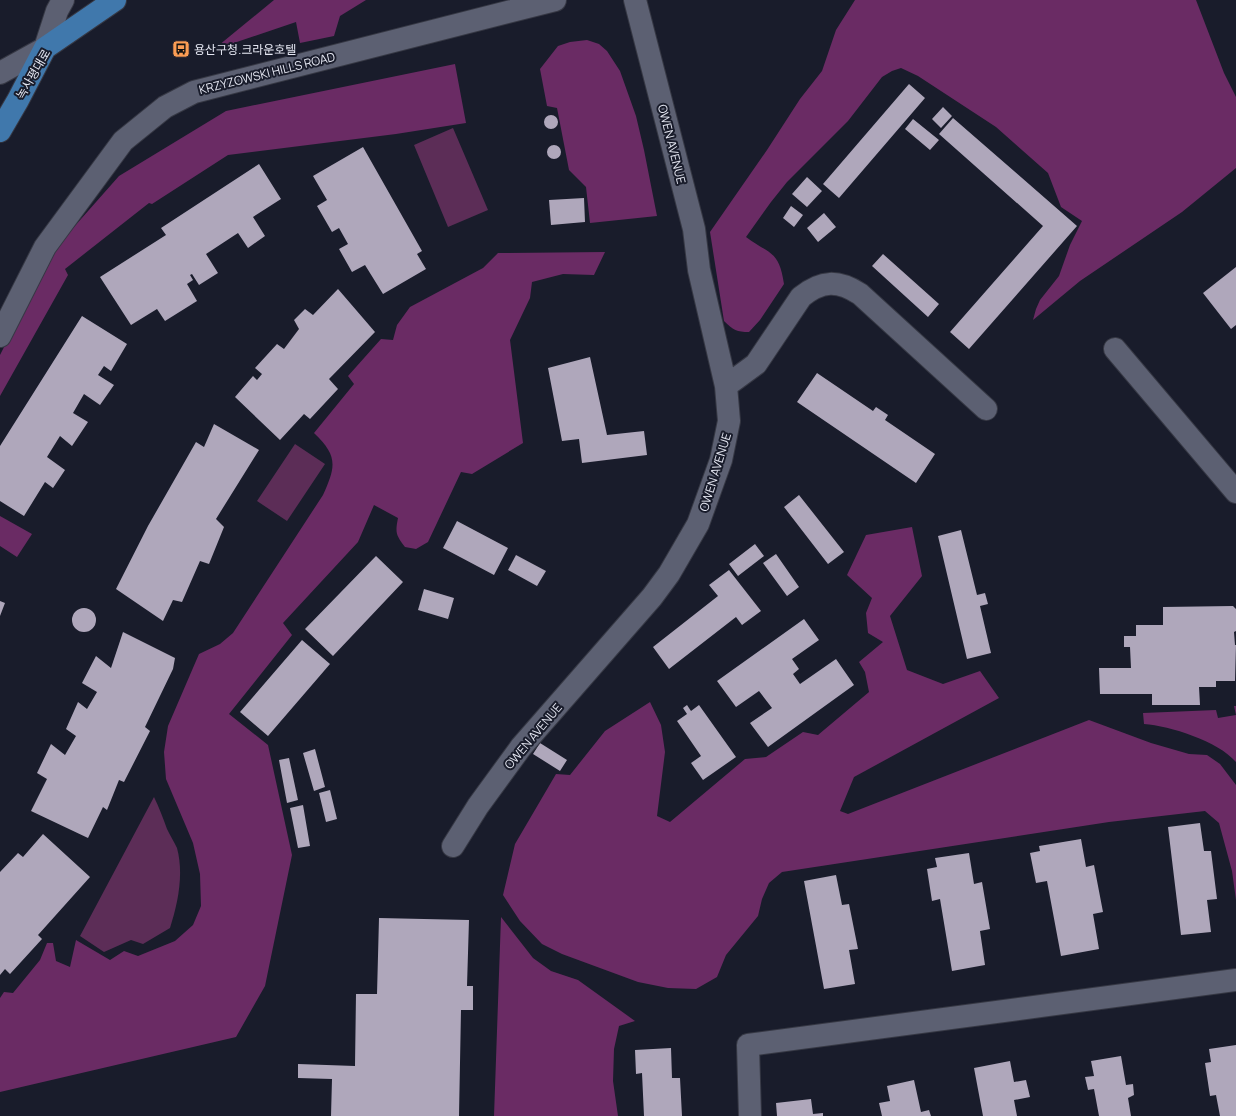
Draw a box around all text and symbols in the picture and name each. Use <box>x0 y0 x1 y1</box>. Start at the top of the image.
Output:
bus stop icon: 용산구청.크라운호텔 <box>171 39 191 59</box>
place label: 용산구청.크라운호텔 <box>194 41 296 58</box>
street label: 녹사평대로 <box>12 46 54 102</box>
street label: KRZYZOWSKI HILLS ROAD <box>197 48 337 98</box>
street label: OWEN AVENUE <box>654 102 690 186</box>
street label: OWEN AVENUE <box>695 430 735 513</box>
street label: OWEN AVENUE <box>500 699 566 773</box>

